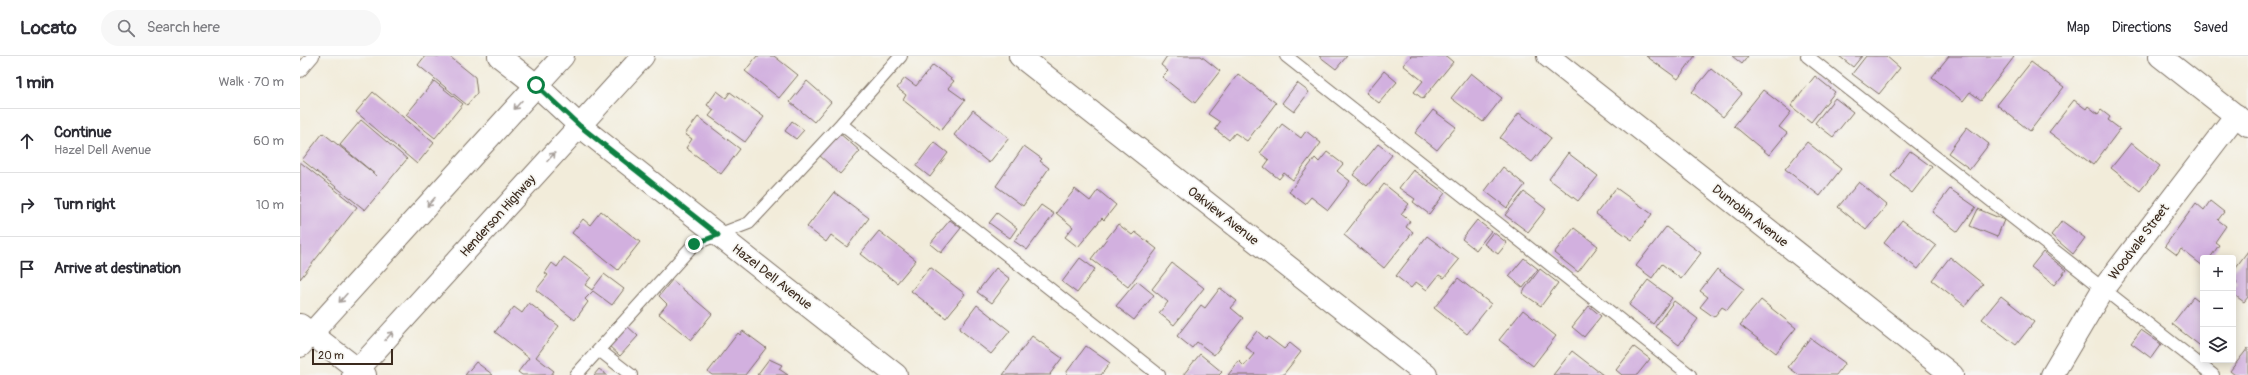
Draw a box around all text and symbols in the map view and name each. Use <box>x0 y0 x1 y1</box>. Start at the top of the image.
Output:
search box <box>101 10 381 46</box>
text: Locato <box>20 16 77 40</box>
icon: search <box>115 17 137 39</box>
text: Search here <box>147 18 220 37</box>
text: Map <box>2067 19 2090 36</box>
text: Directions <box>2112 19 2171 36</box>
text: Saved <box>2193 19 2228 36</box>
text: 1 min <box>16 72 54 93</box>
text: Walk · 70 m <box>218 74 284 90</box>
route start <box>527 76 545 94</box>
one-way arrow <box>514 100 523 110</box>
text: Continue <box>54 123 112 142</box>
icon: ahead <box>16 130 38 152</box>
text: 60 m <box>253 133 284 149</box>
text: Hazel Dell Avenue <box>54 142 151 158</box>
one-way arrow <box>547 152 556 162</box>
street label: Henderson Highway <box>457 171 539 260</box>
street label: Dunrobin Avenue <box>1709 181 1792 251</box>
street label: Oakview Avenue <box>1184 183 1262 249</box>
icon: right <box>16 194 38 216</box>
text: Turn right <box>54 195 115 214</box>
text: 10 m <box>256 197 284 213</box>
one-way arrow <box>426 197 435 207</box>
street label: Woodvale Street <box>2105 200 2173 283</box>
route end <box>685 235 703 253</box>
street label: Hazel Dell Avenue <box>729 241 816 313</box>
map controls <box>2200 255 2236 363</box>
button: + <box>2200 255 2236 291</box>
icon: arrive <box>16 258 38 280</box>
text: Arrive at destination <box>54 259 181 278</box>
button: − <box>2200 291 2236 327</box>
one-way arrow <box>339 293 348 303</box>
button: layers <box>2200 327 2236 363</box>
one-way arrow <box>384 331 393 341</box>
scale bar <box>312 347 393 366</box>
text: 20 m <box>318 349 344 362</box>

